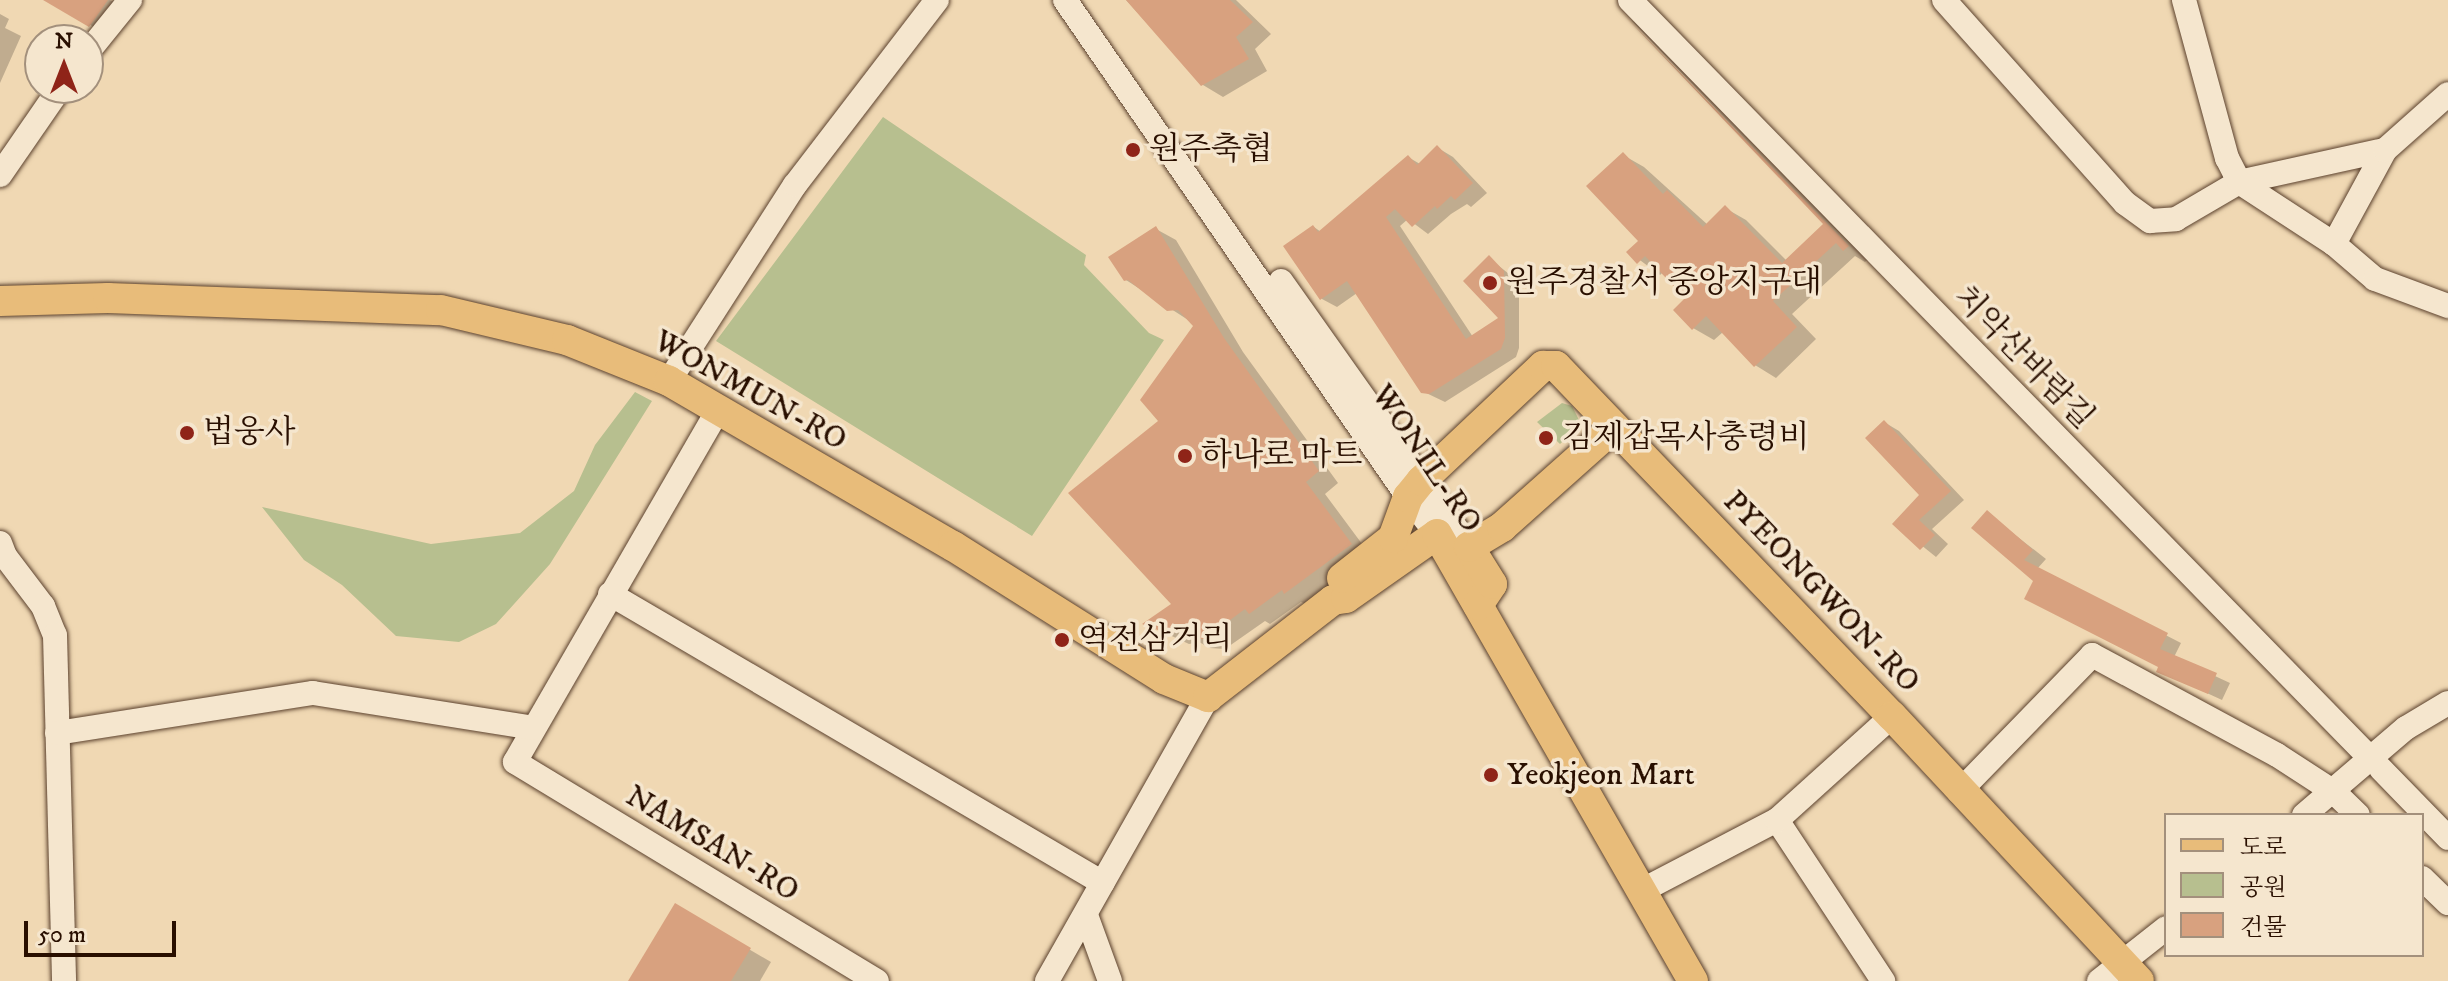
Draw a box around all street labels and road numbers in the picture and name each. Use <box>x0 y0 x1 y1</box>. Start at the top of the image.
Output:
street label: 치악산바람길 <box>1945 278 2101 438</box>
street label: WONMUN-RO <box>647 322 853 460</box>
street label: WONIL-RO <box>1362 378 1490 540</box>
street label: PYEONGWON-RO <box>1715 483 1927 701</box>
street label: NAMSAN-RO <box>618 777 806 911</box>

